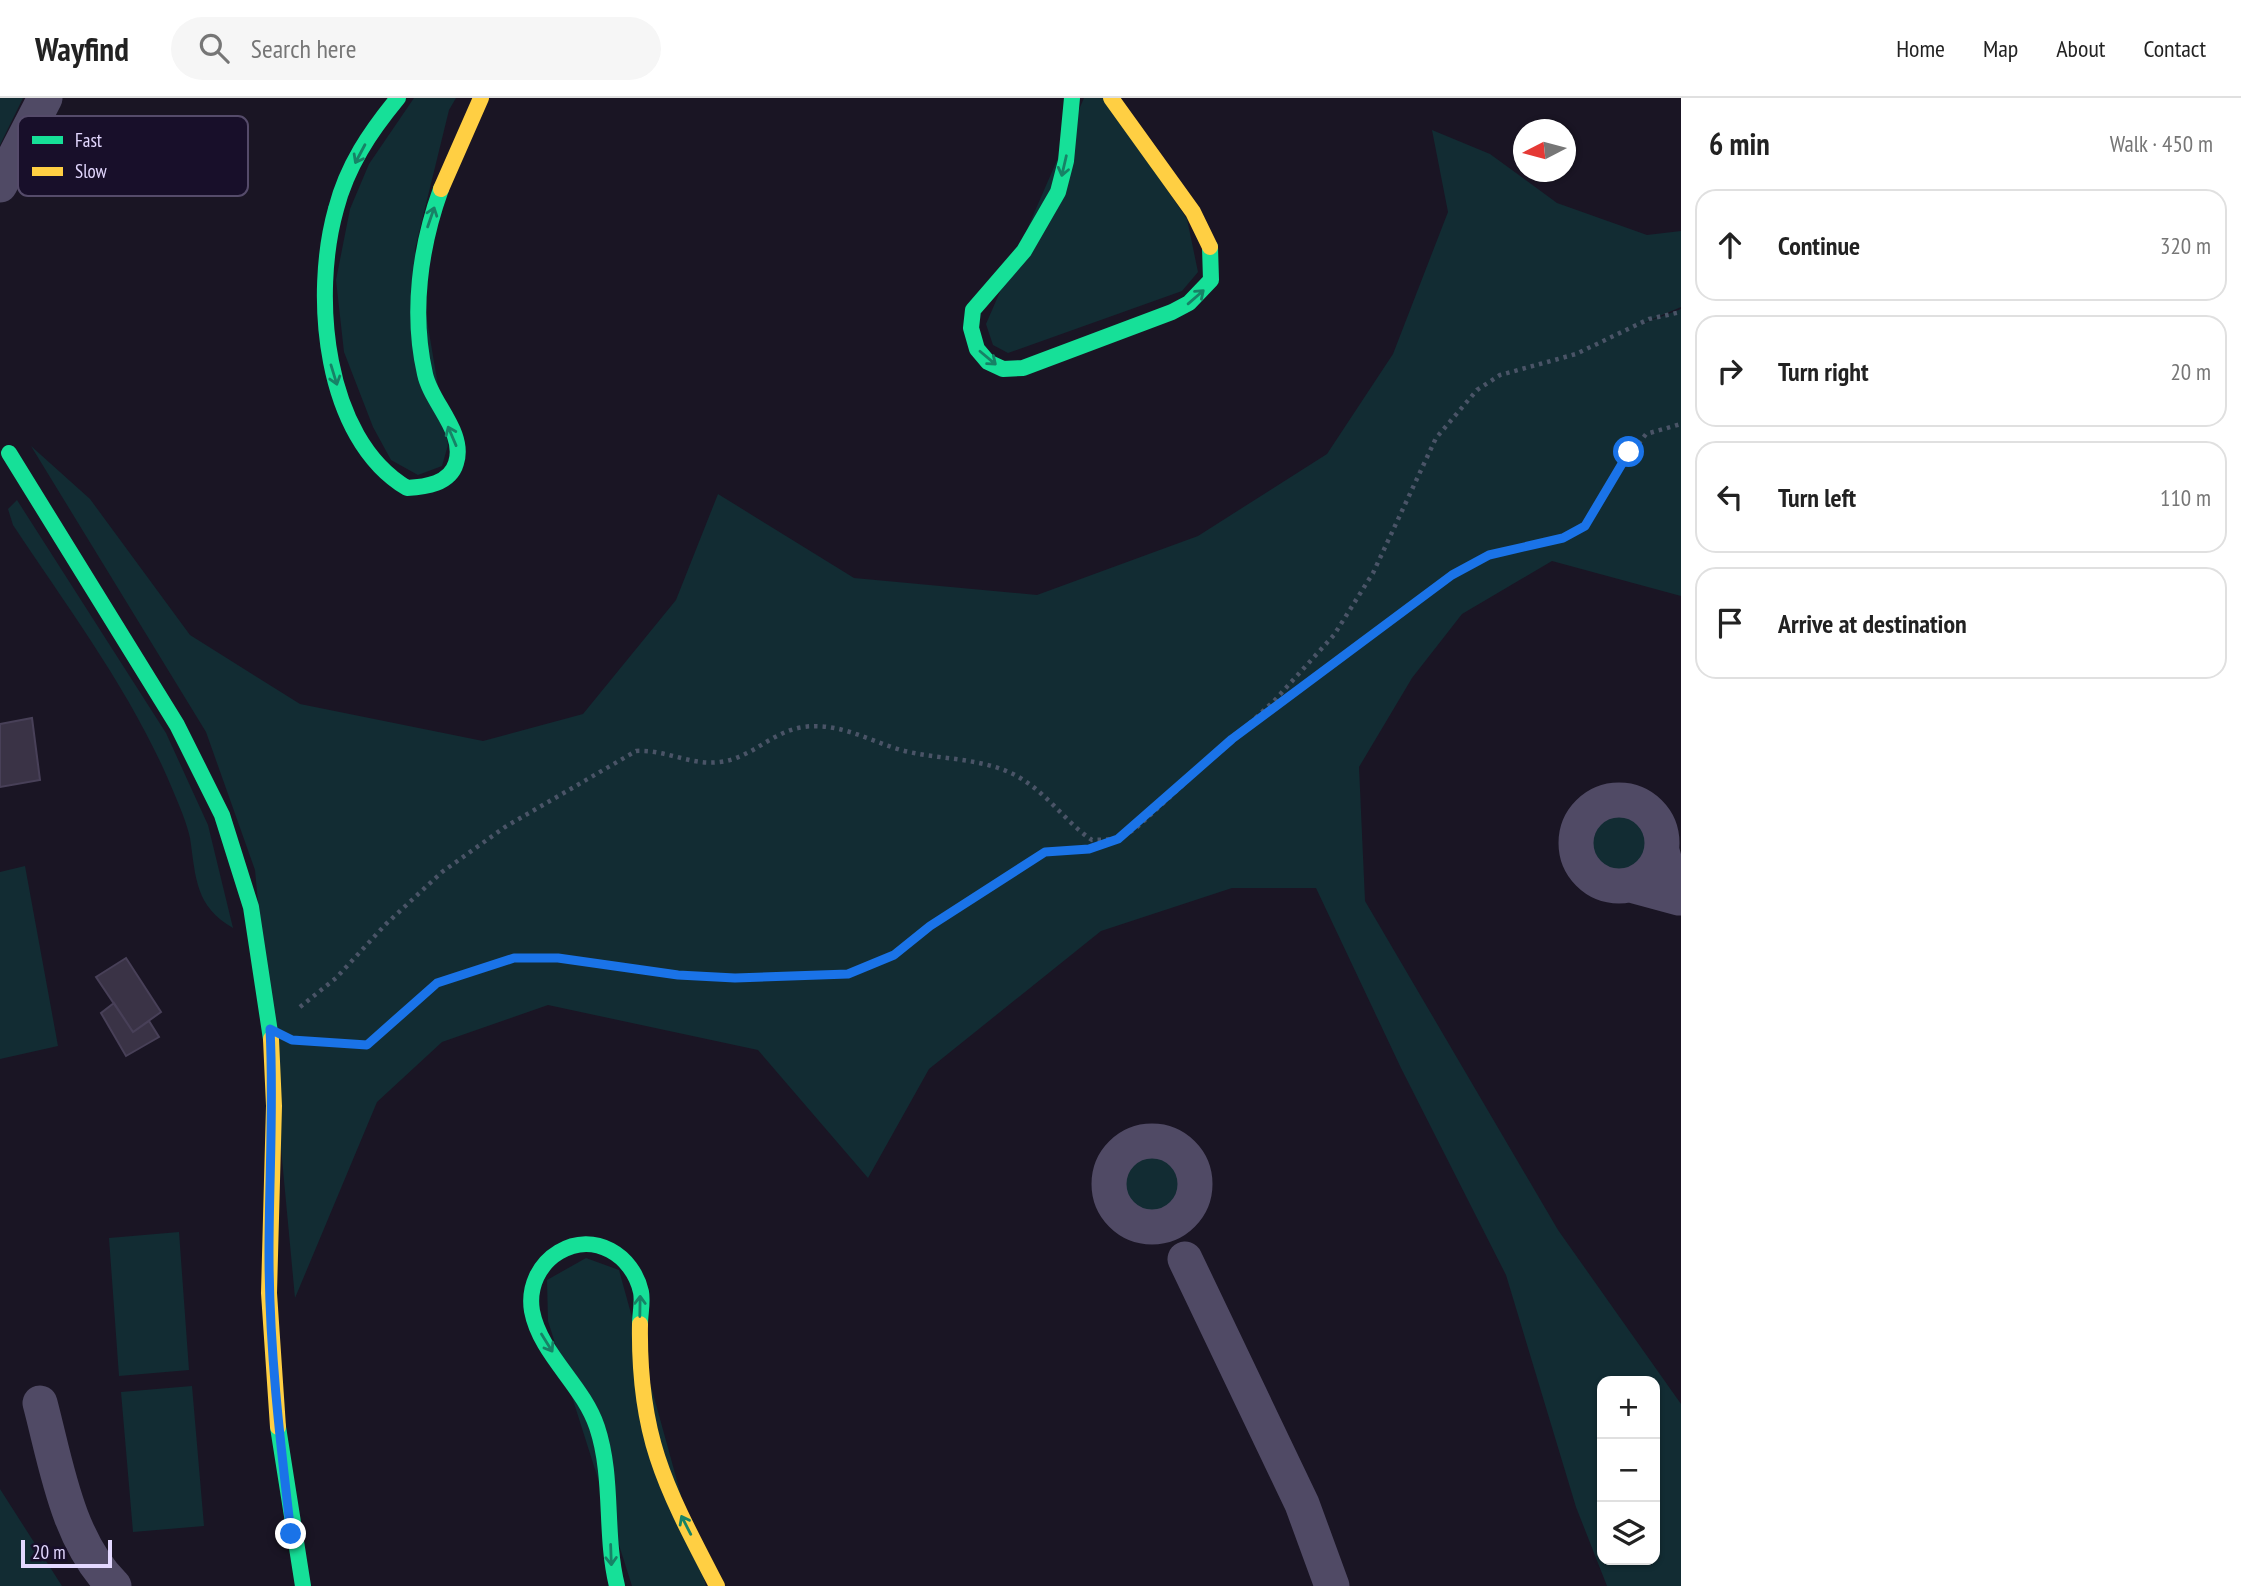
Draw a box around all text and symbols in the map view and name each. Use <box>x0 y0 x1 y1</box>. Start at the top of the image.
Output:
search box <box>171 17 661 80</box>
text: Wayfind <box>35 27 129 70</box>
icon: search <box>195 29 233 67</box>
text: Search here <box>251 32 356 65</box>
text: Home <box>1896 33 1945 64</box>
text: Map <box>1983 33 2018 64</box>
text: About <box>2056 33 2105 64</box>
text: Contact <box>2143 33 2206 64</box>
legend <box>18 116 248 196</box>
north arrow <box>1513 119 1576 182</box>
text: 6 min <box>1709 124 1770 163</box>
text: Fast <box>75 128 103 152</box>
text: Walk · 450 m <box>2110 129 2213 158</box>
one-way arrow <box>353 143 366 164</box>
one-way arrow <box>1057 154 1071 177</box>
text: Slow <box>75 159 108 183</box>
one-way arrow <box>426 206 438 228</box>
icon: ahead <box>1711 226 1749 264</box>
text: Continue <box>1778 229 1860 262</box>
text: 320 m <box>2160 231 2211 260</box>
one-way arrow <box>1187 289 1205 304</box>
one-way arrow <box>978 351 996 366</box>
icon: right <box>1711 352 1749 390</box>
text: Turn right <box>1778 355 1869 388</box>
text: 20 m <box>2170 357 2211 386</box>
one-way arrow <box>329 363 342 385</box>
one-way arrow <box>445 426 458 447</box>
route start <box>1613 436 1644 467</box>
icon: left <box>1711 478 1749 516</box>
text: Turn left <box>1778 481 1856 514</box>
text: 110 m <box>2160 483 2211 512</box>
icon: arrive <box>1711 604 1749 642</box>
text: Arrive at destination <box>1778 607 1967 640</box>
one-way arrow <box>634 1295 647 1318</box>
one-way arrow <box>539 1333 554 1352</box>
map controls <box>1597 1376 1660 1565</box>
button: + <box>1597 1376 1660 1439</box>
button: − <box>1597 1439 1660 1502</box>
button: layers <box>1597 1502 1660 1565</box>
one-way arrow <box>678 1515 692 1536</box>
route end <box>275 1518 306 1549</box>
scale bar <box>21 1537 112 1569</box>
text: 20 m <box>32 1540 66 1564</box>
one-way arrow <box>604 1544 617 1567</box>

